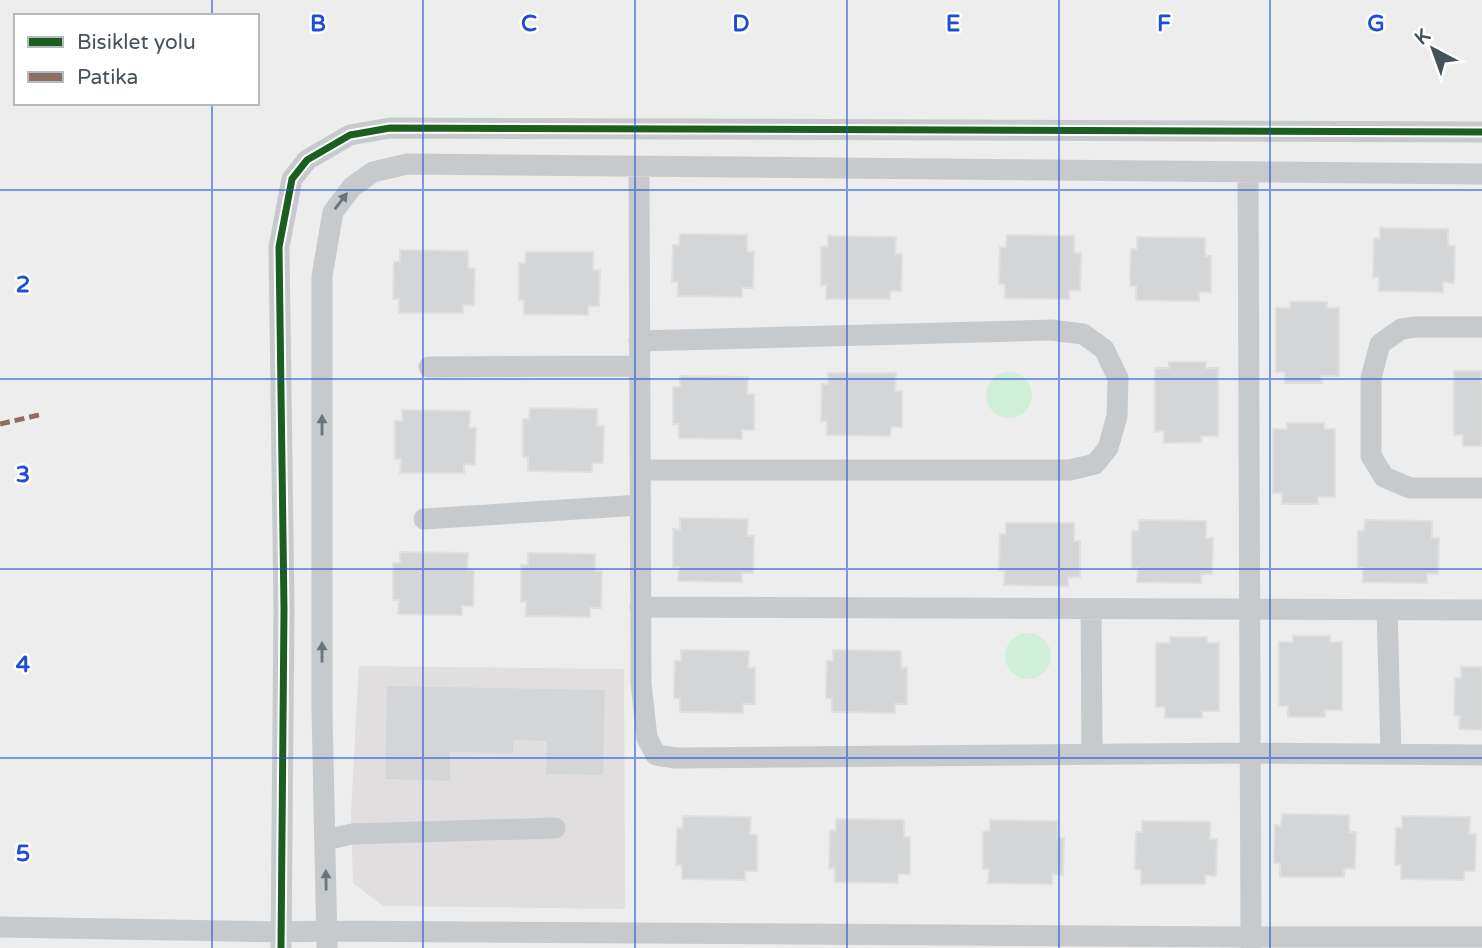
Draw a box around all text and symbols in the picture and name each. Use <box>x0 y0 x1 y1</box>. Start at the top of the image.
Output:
text: B <box>310 10 326 38</box>
text: C <box>521 10 537 38</box>
text: D <box>732 10 750 38</box>
text: E <box>946 10 960 38</box>
text: F <box>1157 10 1171 38</box>
text: G <box>1367 10 1385 38</box>
legend <box>14 14 259 105</box>
north arrow <box>1398 14 1468 84</box>
text: K <box>1410 24 1435 49</box>
text: Bisiklet yolu <box>77 30 196 55</box>
text: Patika <box>77 65 138 90</box>
one-way arrow <box>334 192 348 210</box>
text: 2 <box>16 271 30 299</box>
one-way arrow <box>316 414 328 436</box>
text: 3 <box>16 461 30 489</box>
one-way arrow <box>316 641 328 663</box>
text: 4 <box>16 651 31 679</box>
text: 5 <box>16 840 30 868</box>
one-way arrow <box>320 869 331 891</box>

